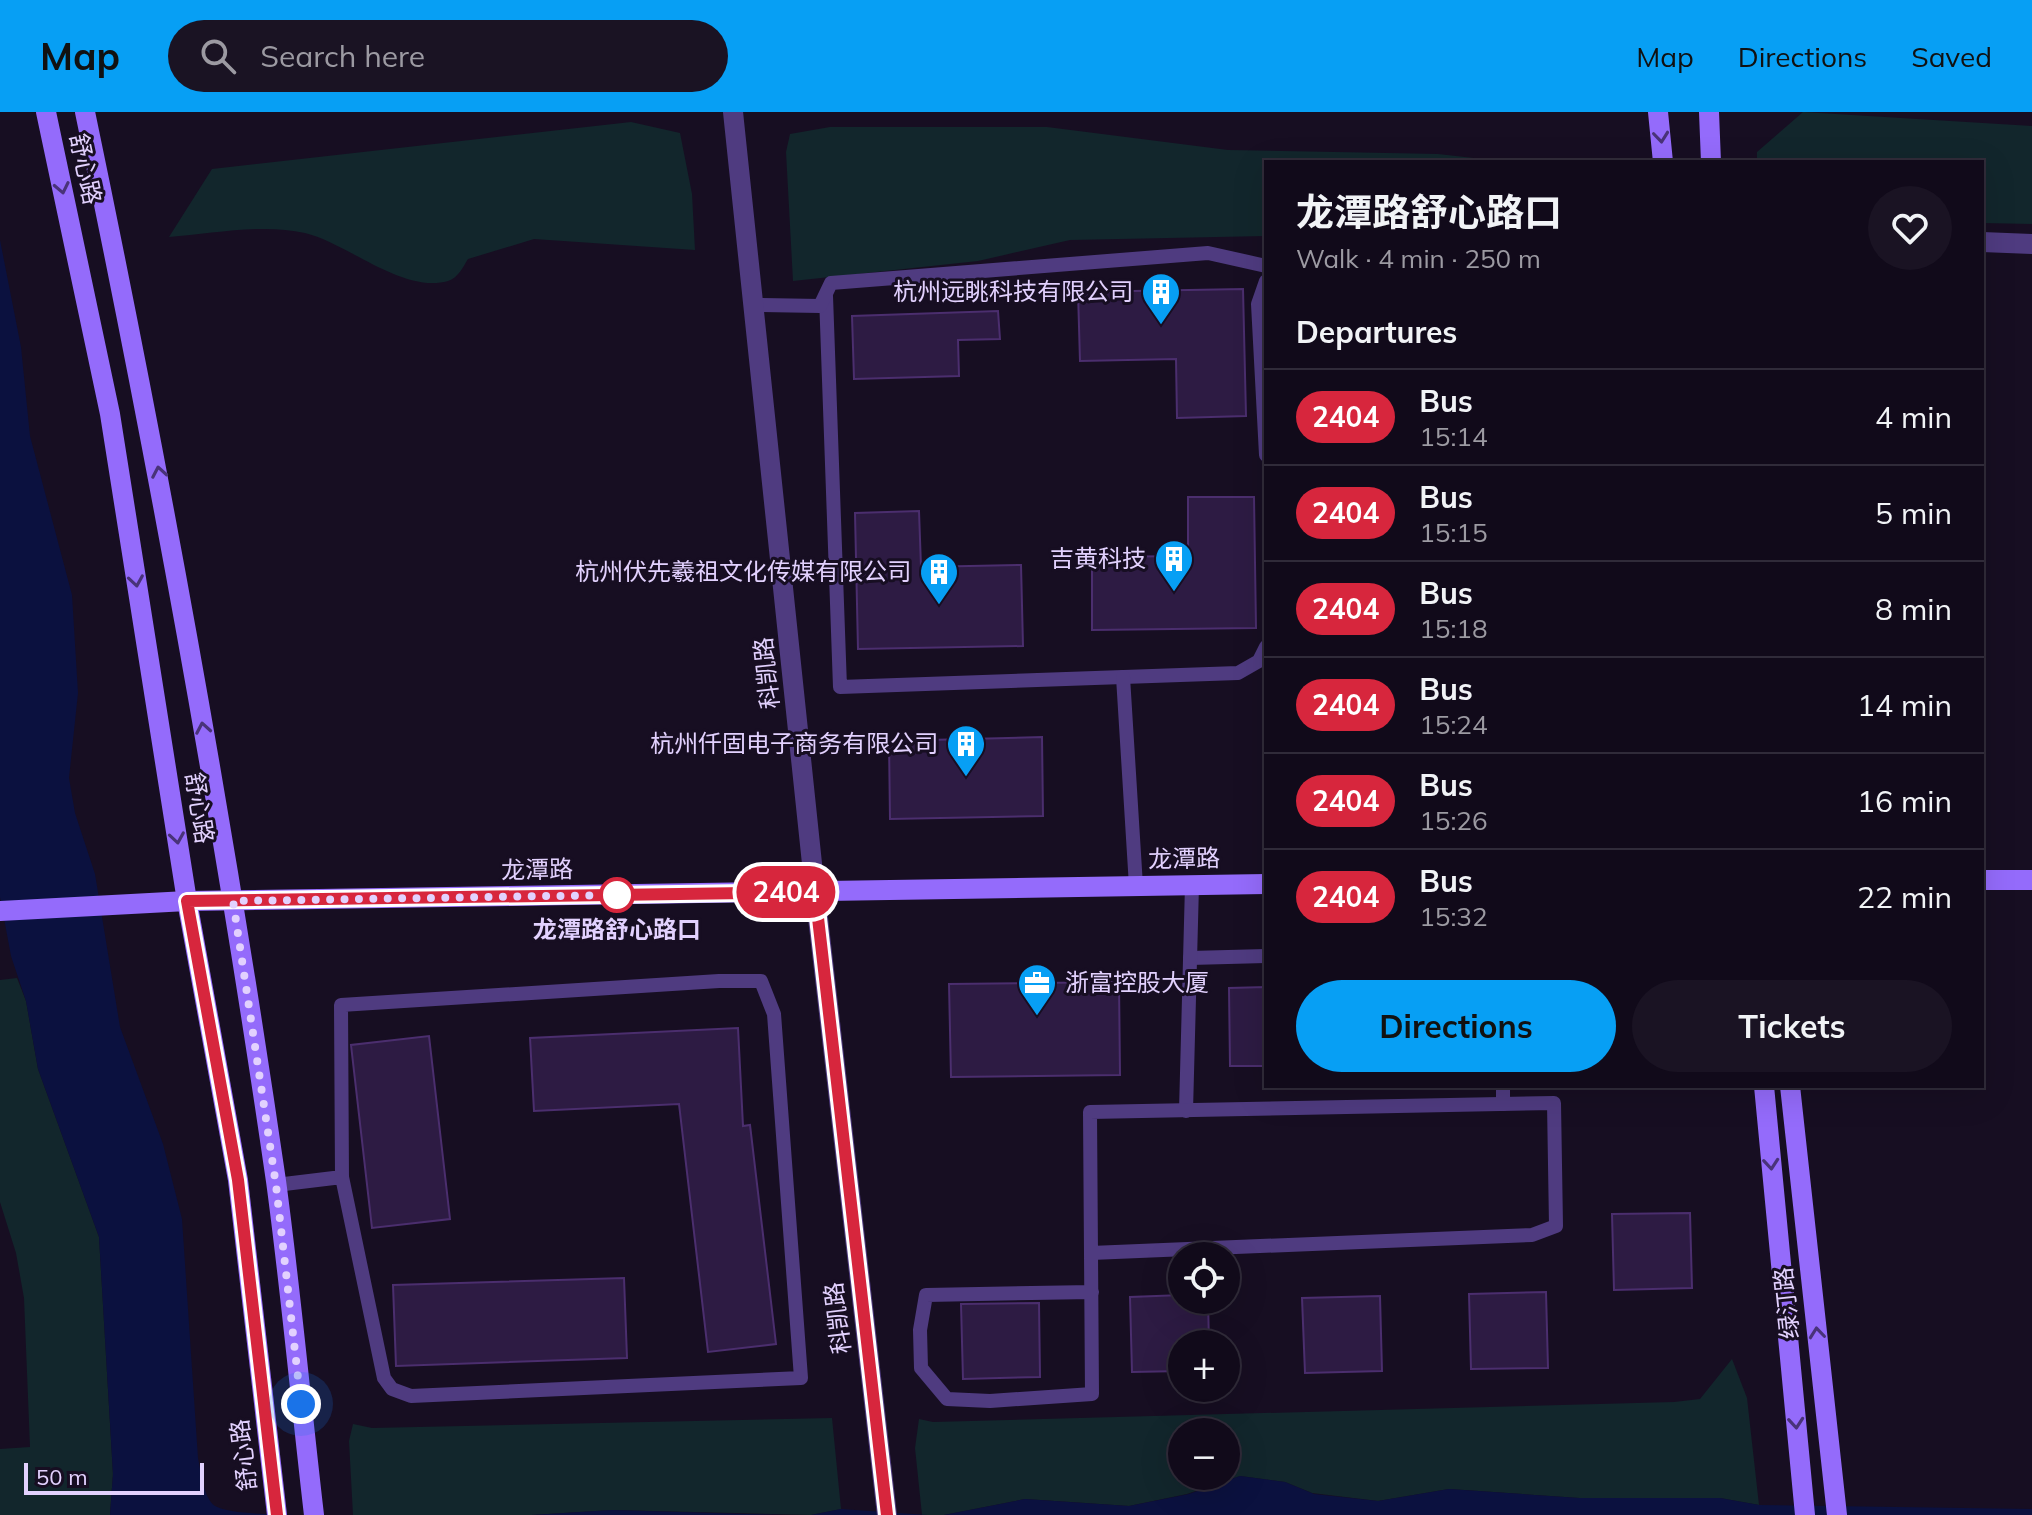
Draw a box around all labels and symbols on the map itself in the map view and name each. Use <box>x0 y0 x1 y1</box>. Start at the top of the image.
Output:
street label: 舒心路 <box>64 130 108 207</box>
one-way arrow <box>1652 131 1669 144</box>
one-way arrow <box>53 182 70 195</box>
building icon: 杭州远眺科技有限公司 <box>1140 271 1182 326</box>
place label: 杭州远眺科技有限公司 <box>893 276 1133 306</box>
one-way arrow <box>151 465 168 478</box>
building icon: 吉黄科技 <box>1153 538 1195 593</box>
place label: 吉黄科技 <box>1050 543 1146 573</box>
building icon: 杭州伏先羲祖文化传媒有限公司 <box>918 551 960 606</box>
place label: 杭州伏先羲祖文化传媒有限公司 <box>575 556 911 586</box>
one-way arrow <box>127 575 144 588</box>
street label: 科凯路 <box>747 636 785 710</box>
one-way arrow <box>195 721 212 735</box>
building icon: 杭州仟固电子商务有限公司 <box>945 723 987 778</box>
place label: 杭州仟固电子商务有限公司 <box>650 728 938 758</box>
street label: 舒心路 <box>180 770 220 846</box>
one-way arrow <box>168 831 185 845</box>
street label: 龙潭路 <box>1148 842 1220 874</box>
street label: 龙潭路 <box>501 853 573 885</box>
line badge: 2404 <box>730 866 842 918</box>
marker: 龙潭路舒心路口 <box>600 878 634 912</box>
place label: 龙潭路舒心路口 <box>533 914 701 944</box>
office icon: 浙富控股大厦 <box>1016 962 1058 1017</box>
place label: 浙富控股大厦 <box>1065 967 1209 997</box>
one-way arrow <box>1763 1158 1780 1171</box>
street label: 绿汀路 <box>1767 1266 1805 1340</box>
street label: 科凯路 <box>818 1281 856 1356</box>
one-way arrow <box>1808 1326 1825 1339</box>
your location <box>281 1384 321 1424</box>
one-way arrow <box>1787 1416 1804 1429</box>
street label: 舒心路 <box>224 1418 262 1493</box>
scale bar <box>24 1459 204 1495</box>

